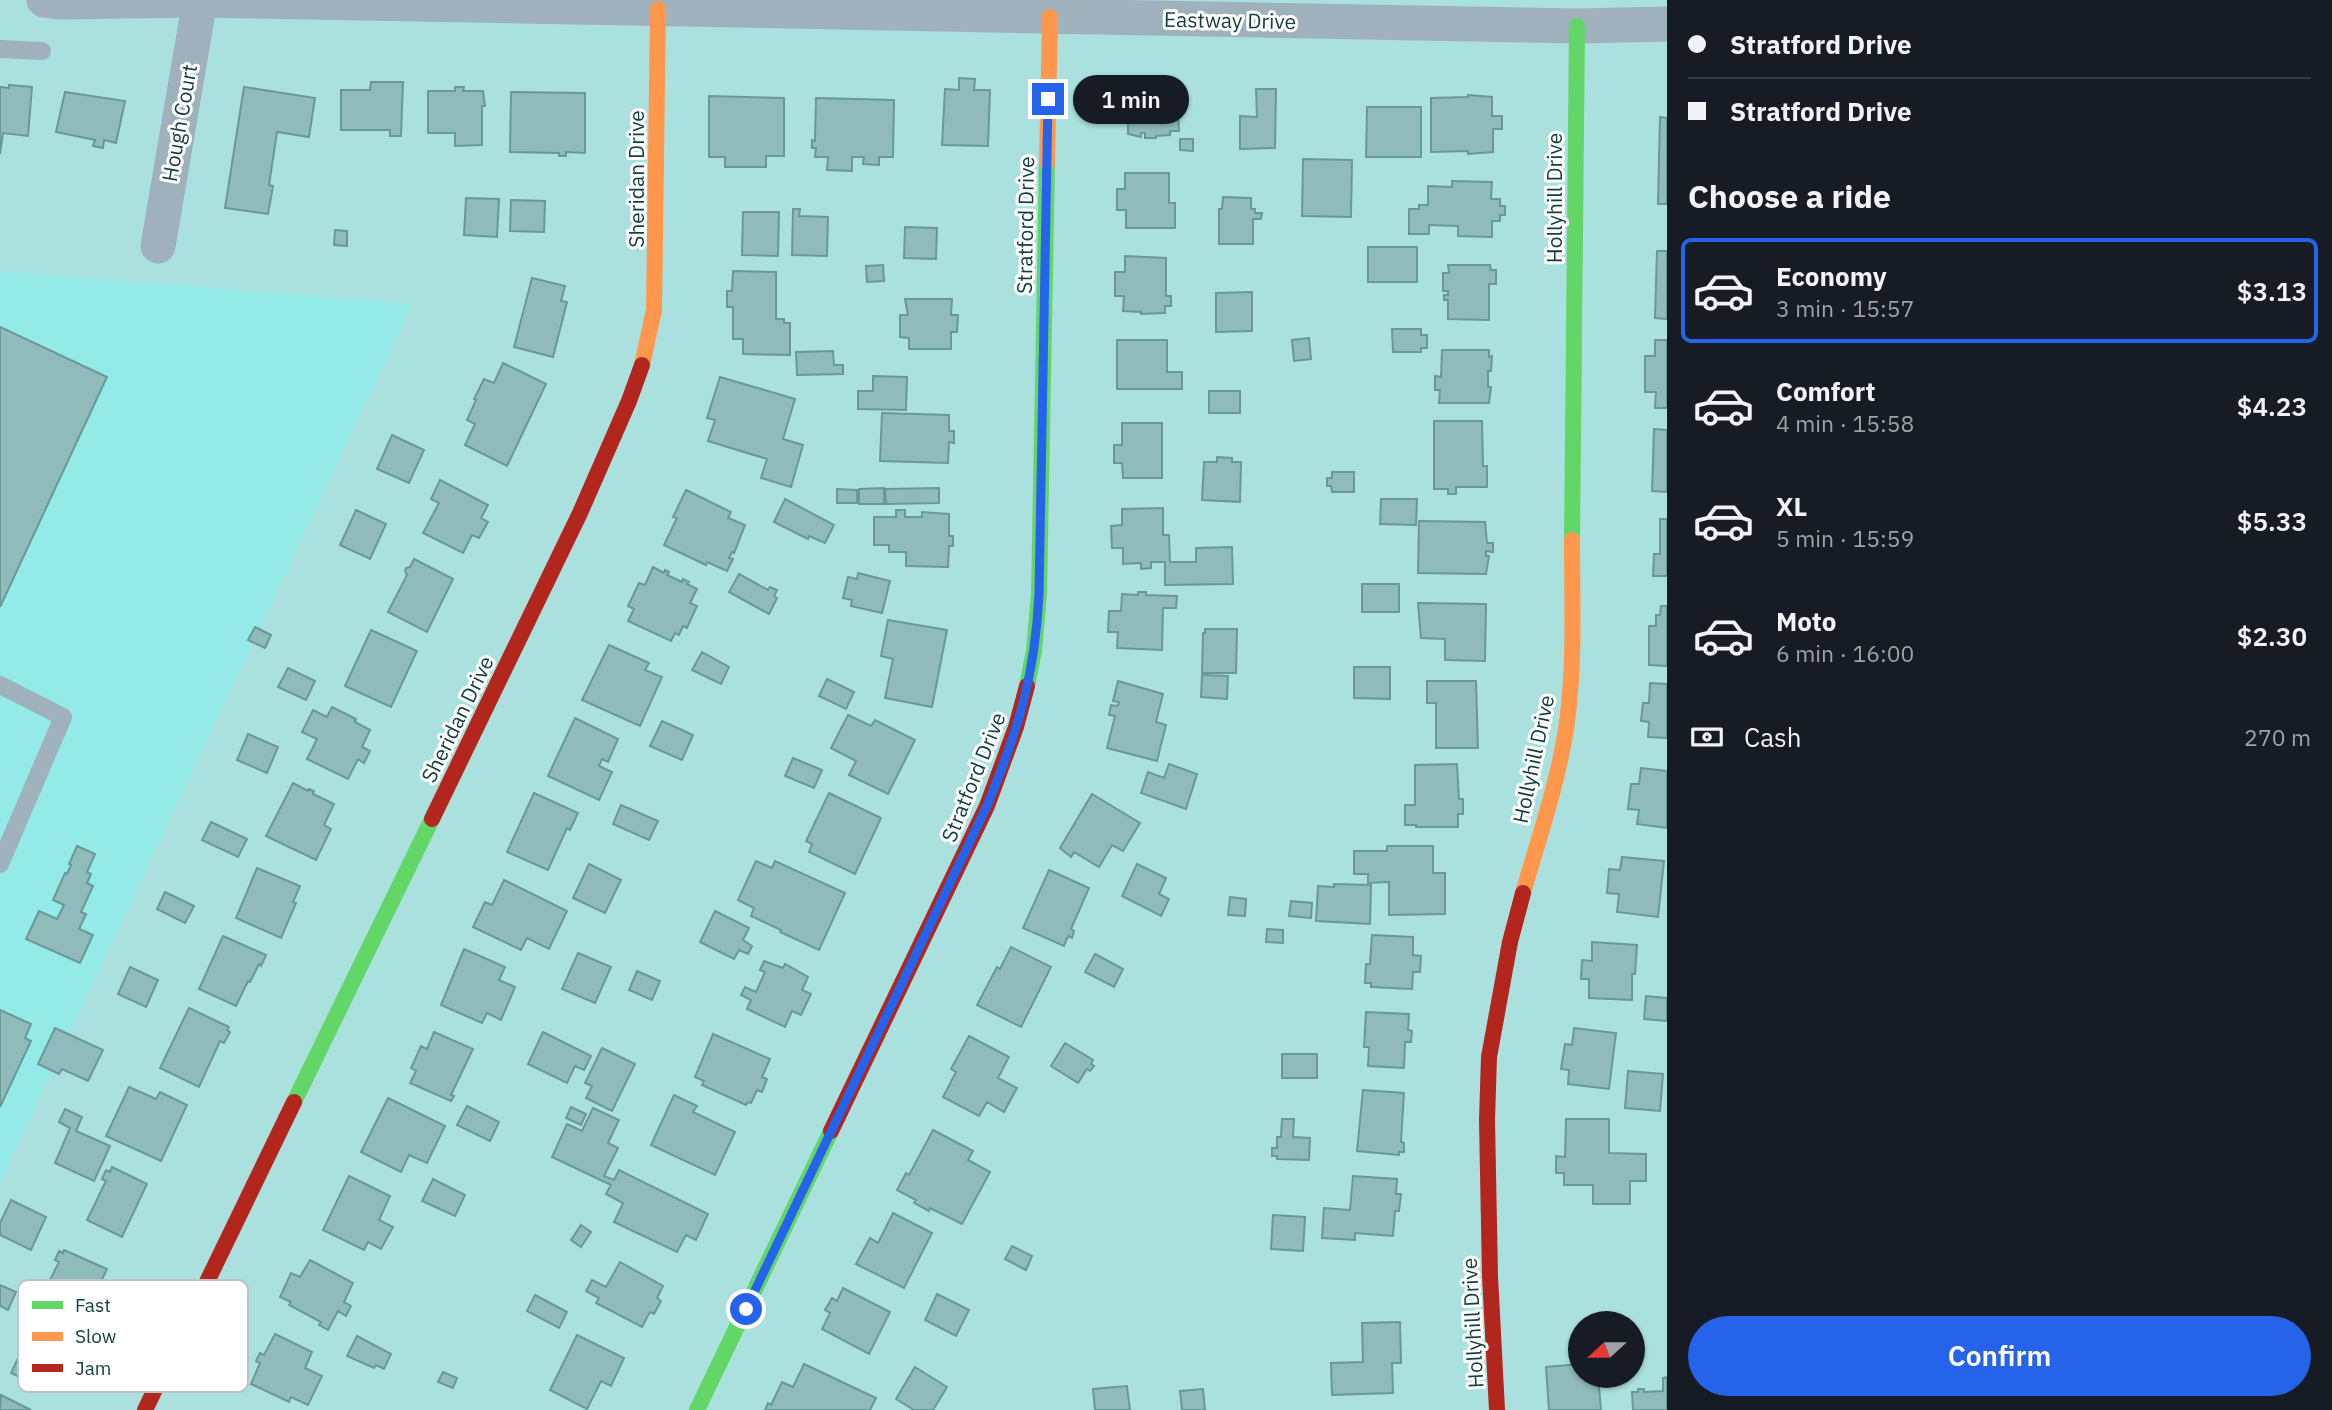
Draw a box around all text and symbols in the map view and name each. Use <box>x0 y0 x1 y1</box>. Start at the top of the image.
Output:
street label: Eastway Drive <box>1164 5 1296 35</box>
text: Stratford Drive <box>1730 27 1912 61</box>
street label: Hough Court <box>155 62 203 184</box>
callout: 1 min <box>1072 74 1188 124</box>
route end <box>1032 83 1064 115</box>
text: 1 min <box>1101 84 1161 114</box>
text: Stratford Drive <box>1730 94 1912 128</box>
street label: Sheridan Drive <box>622 110 650 248</box>
street label: Hollyhill Drive <box>1540 133 1568 263</box>
street label: Stratford Drive <box>1010 156 1040 294</box>
text: Choose a ride <box>1688 175 1891 217</box>
icon: car <box>1692 259 1755 322</box>
text: Economy <box>1776 259 1887 293</box>
text: $3.13 <box>2237 274 2307 308</box>
text: 3 min · 15:57 <box>1776 293 1914 323</box>
icon: car <box>1692 374 1755 437</box>
text: Comfort <box>1776 374 1875 408</box>
text: $4.23 <box>2237 389 2307 423</box>
text: 4 min · 15:58 <box>1776 408 1914 438</box>
icon: car <box>1692 489 1755 552</box>
text: XL <box>1776 489 1807 523</box>
text: $5.33 <box>2237 504 2307 538</box>
text: 5 min · 15:59 <box>1776 523 1914 553</box>
icon: car <box>1692 604 1755 667</box>
text: Moto <box>1776 604 1836 638</box>
text: $2.30 <box>2237 619 2307 653</box>
text: 6 min · 16:00 <box>1776 638 1914 668</box>
street label: Sheridan Drive <box>414 651 500 787</box>
street label: Hollyhill Drive <box>1506 692 1560 826</box>
street label: Stratford Drive <box>934 708 1012 846</box>
icon: cash <box>1688 718 1726 756</box>
text: Cash <box>1744 720 1801 754</box>
text: 270 m <box>2244 722 2311 752</box>
street label: Hollyhill Drive <box>1455 1257 1489 1389</box>
legend <box>18 1280 248 1392</box>
text: Fast <box>75 1293 111 1317</box>
route start <box>730 1293 762 1325</box>
north arrow <box>1568 1311 1645 1388</box>
map controls <box>1568 1311 1645 1388</box>
button: Confirm <box>1688 1316 2311 1396</box>
text: Slow <box>75 1324 116 1348</box>
text: Jam <box>75 1356 111 1380</box>

